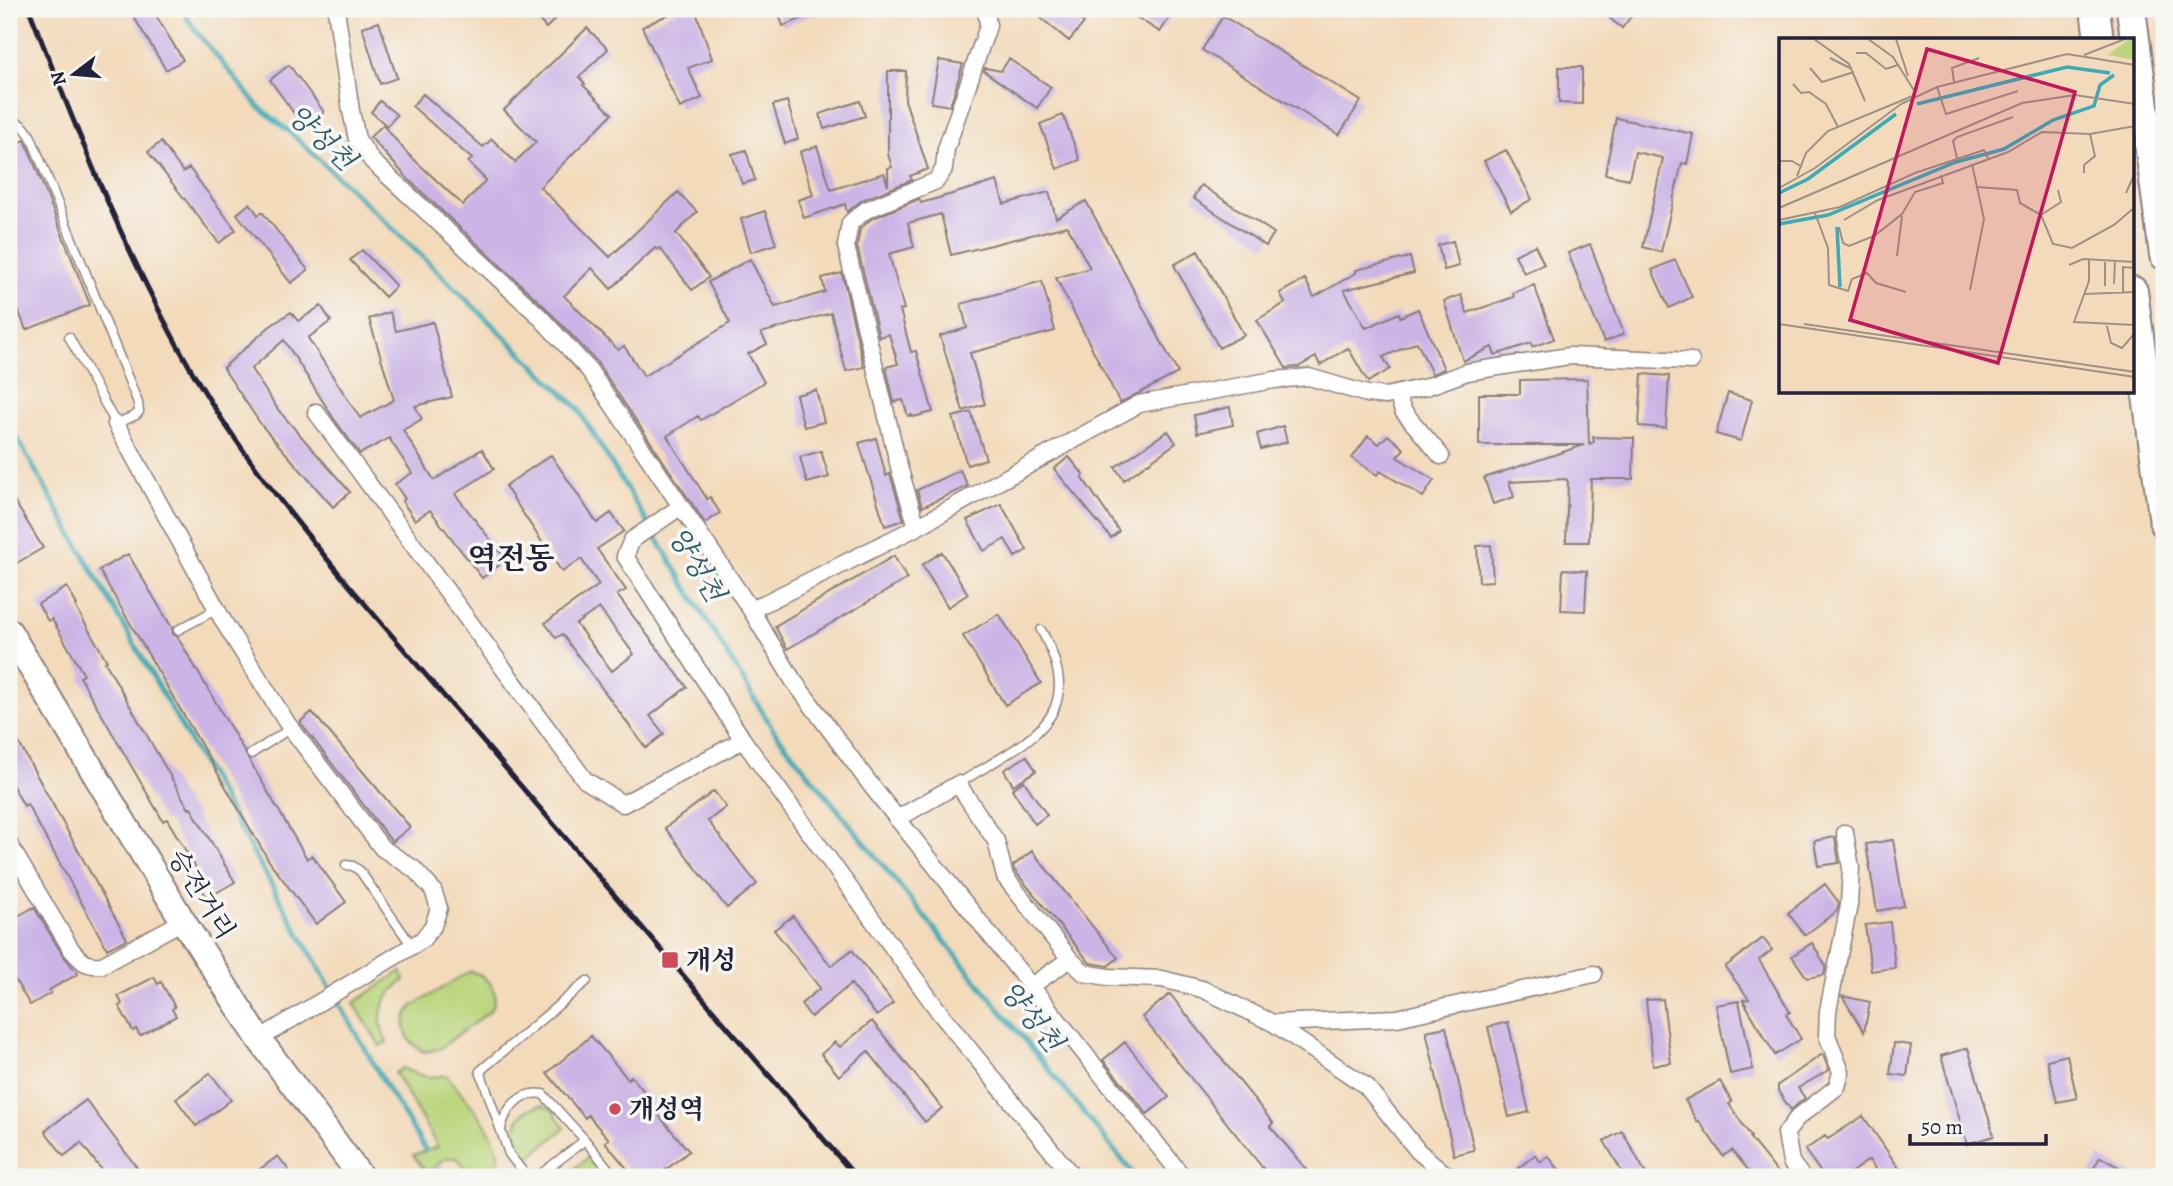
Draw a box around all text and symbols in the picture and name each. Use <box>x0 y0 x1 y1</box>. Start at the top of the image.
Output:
north arrow <box>38 38 108 108</box>
inset map <box>1779 38 2134 394</box>
text: N <box>44 68 73 89</box>
water label: 양성천 <box>279 96 365 181</box>
water label: 양성천 <box>659 520 734 611</box>
district label: 역전동 <box>468 538 554 578</box>
street label: 승전거리 <box>160 842 243 946</box>
place label: 개성 <box>686 943 736 978</box>
marker: 개성 <box>660 950 680 970</box>
water label: 양성천 <box>991 973 1073 1062</box>
place label: 개성역 <box>629 1092 704 1127</box>
marker: 개성역 <box>607 1101 623 1117</box>
scale bar <box>1910 1102 2047 1146</box>
text: 50 m <box>1921 1113 1963 1141</box>

